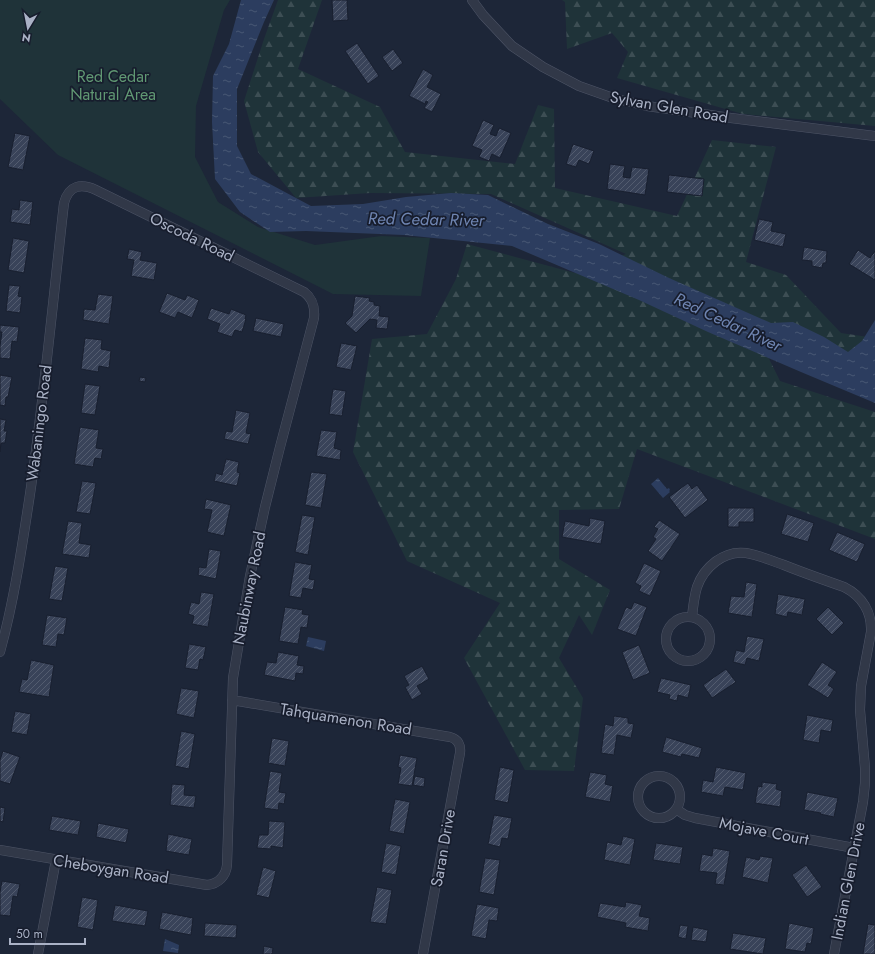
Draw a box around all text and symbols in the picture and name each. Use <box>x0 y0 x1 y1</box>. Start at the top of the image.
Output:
north arrow <box>8 8 48 48</box>
text: N <box>21 29 32 46</box>
park label: Red Cedar Natural Area <box>70 65 156 106</box>
street label: Sylvan Glen Road <box>608 85 730 129</box>
water label: Red Cedar River <box>368 206 486 232</box>
street label: Oscoda Road <box>146 207 238 267</box>
water label: Red Cedar River <box>670 287 787 358</box>
street label: Wabaningo Road <box>20 364 58 482</box>
street label: Naubinway Road <box>227 529 271 647</box>
street label: Tahquamenon Road <box>279 697 413 741</box>
street label: Saran Drive <box>425 807 461 889</box>
street label: Mojave Court <box>717 811 811 851</box>
street label: Indian Glen Drive <box>825 820 871 942</box>
street label: Cheboygan Road <box>52 849 170 889</box>
scale bar <box>10 920 85 946</box>
text: 50 m <box>16 925 43 943</box>

